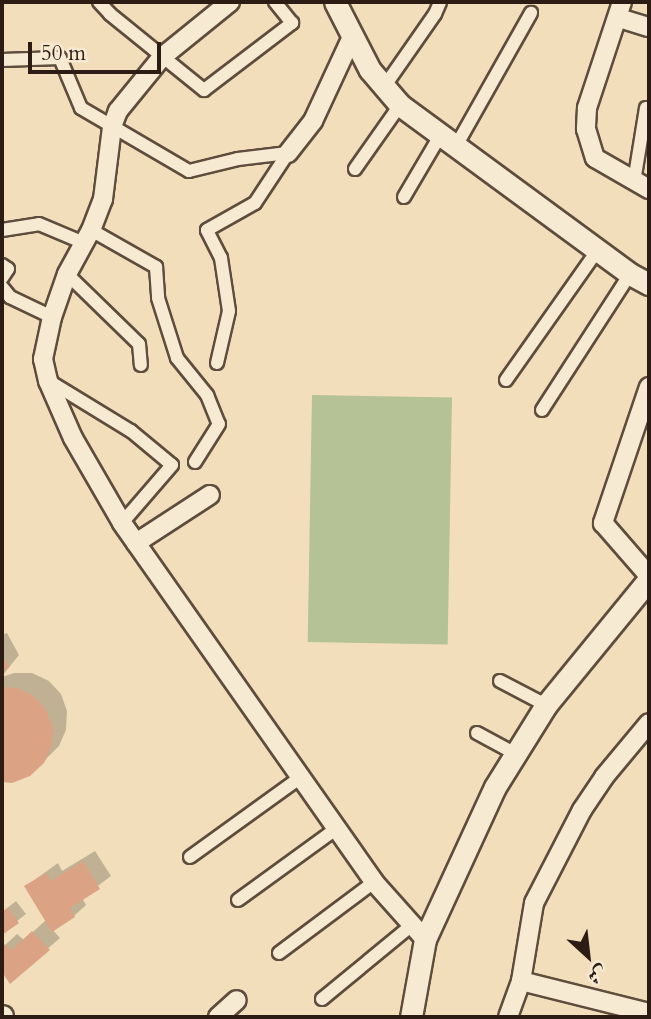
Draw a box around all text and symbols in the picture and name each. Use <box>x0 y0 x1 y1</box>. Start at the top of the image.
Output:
scale bar <box>32 28 164 72</box>
text: 50 m <box>41 39 86 68</box>
north arrow <box>553 921 623 991</box>
text: ش <box>583 959 612 991</box>

